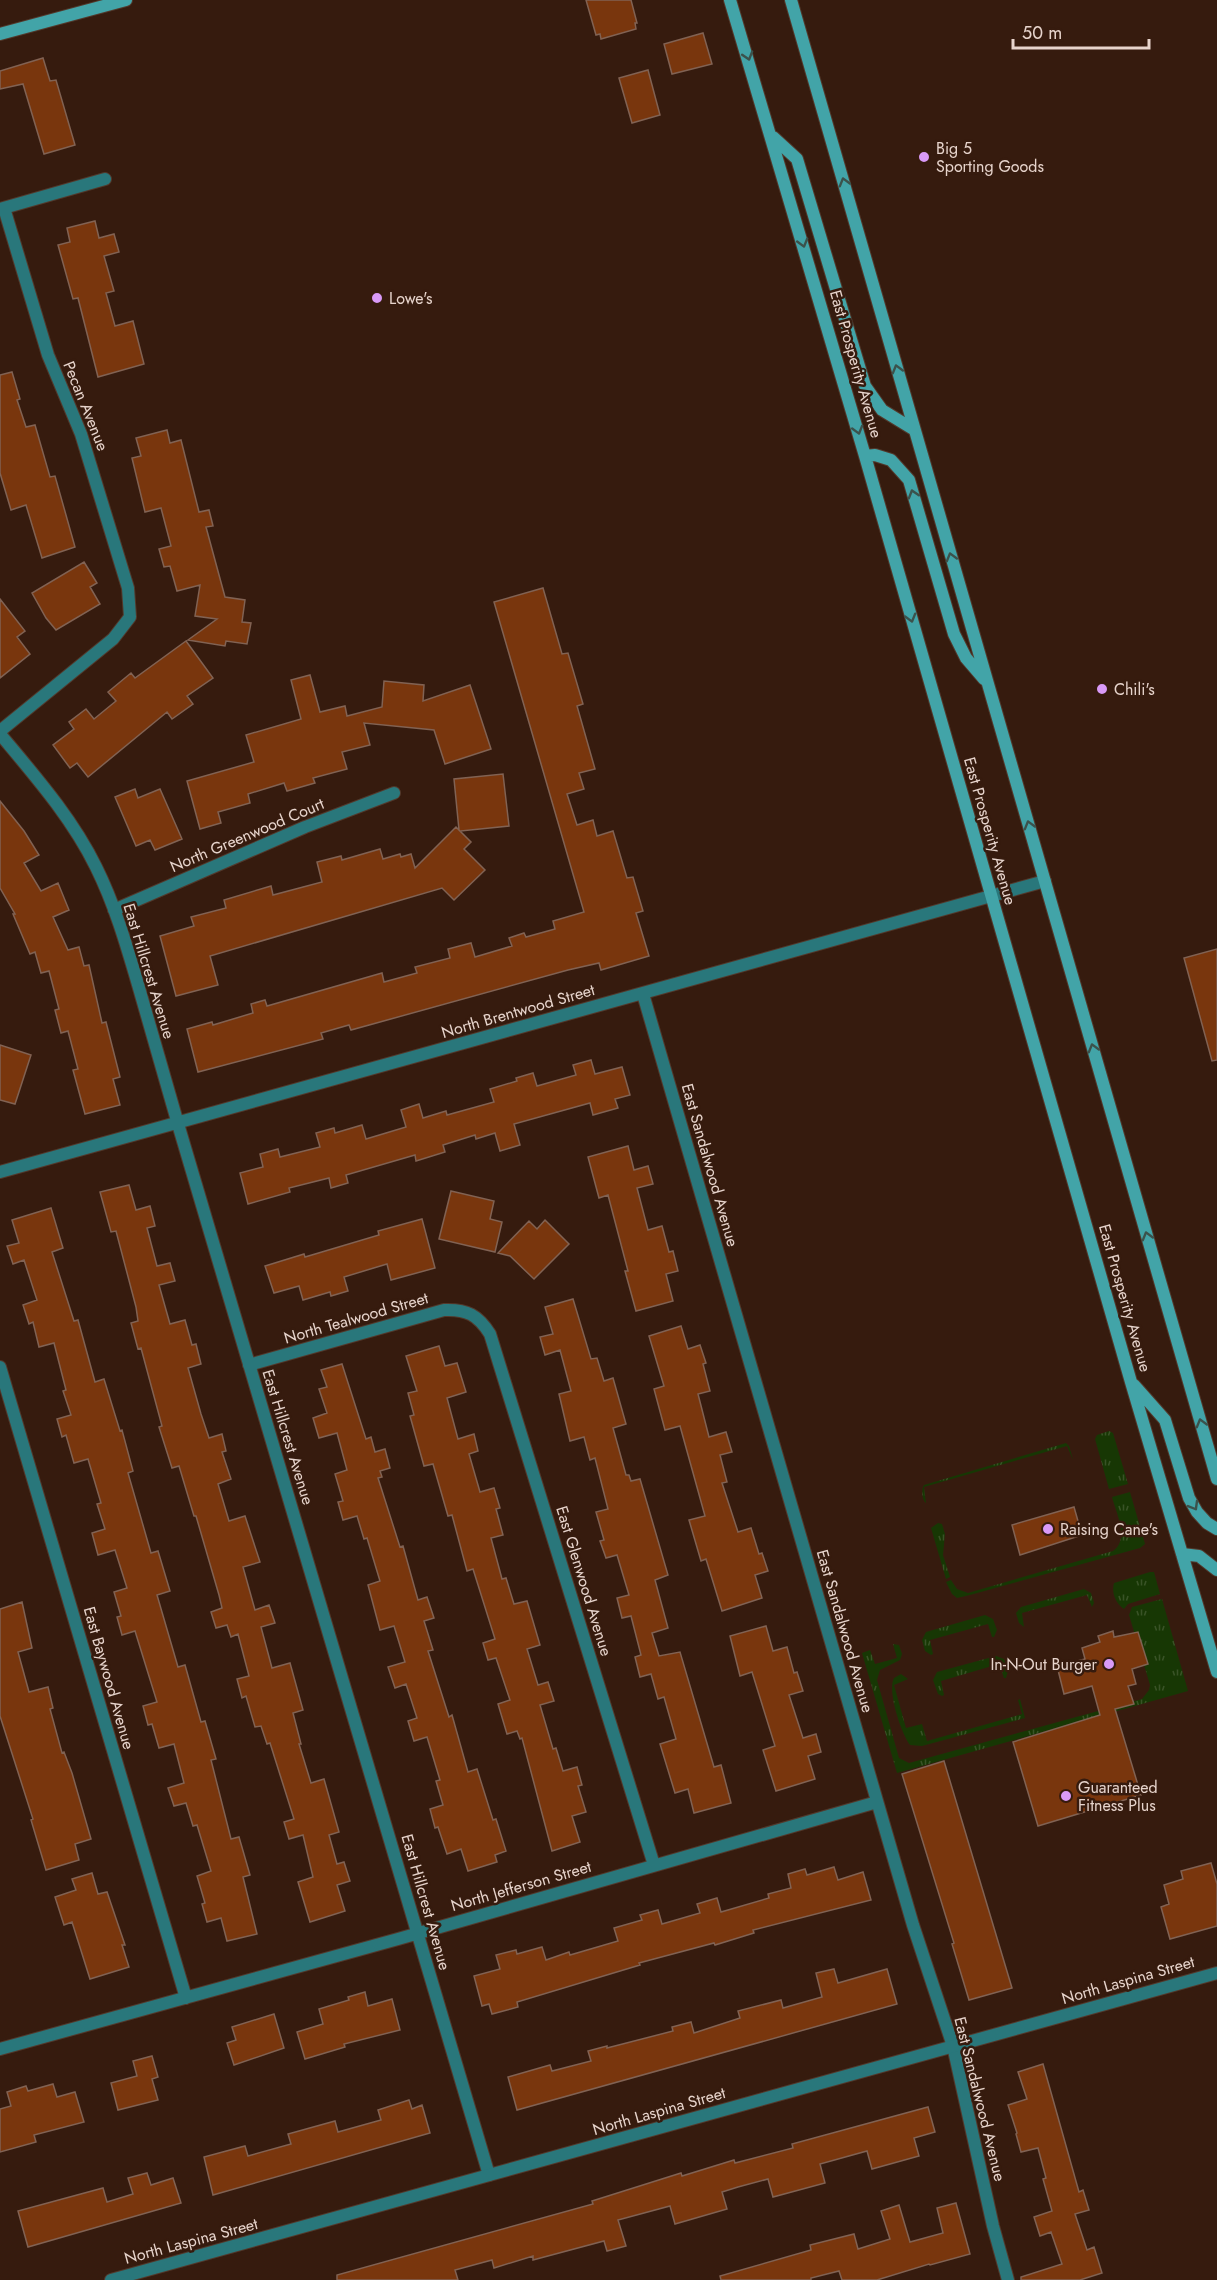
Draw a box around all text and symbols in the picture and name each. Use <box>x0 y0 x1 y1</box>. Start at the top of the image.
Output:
scale bar <box>1013 12 1150 50</box>
text: 50 m <box>1022 20 1062 46</box>
one-way arrow <box>741 50 753 61</box>
place label: Big 5 Sporting Goods <box>936 137 1044 178</box>
marker: Big 5 Sporting Goods <box>917 150 931 164</box>
one-way arrow <box>839 177 851 188</box>
one-way arrow <box>796 237 808 248</box>
place label: Lowe's <box>389 287 433 310</box>
street label: East Prosperity Avenue <box>824 287 888 441</box>
marker: Lowe's <box>370 291 384 305</box>
street label: Pecan Avenue <box>58 358 114 454</box>
one-way arrow <box>892 365 904 375</box>
one-way arrow <box>851 424 863 435</box>
one-way arrow <box>908 489 920 500</box>
one-way arrow <box>946 552 958 563</box>
one-way arrow <box>904 612 916 623</box>
place label: Chili's <box>1114 678 1155 701</box>
marker: Chili's <box>1095 682 1109 696</box>
street label: East Prosperity Avenue <box>958 754 1022 908</box>
street label: North Greenwood Court <box>166 792 328 878</box>
one-way arrow <box>1024 820 1036 831</box>
street label: East Hillcrest Avenue <box>117 900 181 1042</box>
street label: North Brentwood Street <box>439 978 598 1044</box>
one-way arrow <box>1088 1043 1101 1053</box>
street label: East Sandalwood Avenue <box>676 1081 744 1249</box>
street label: East Prosperity Avenue <box>1093 1221 1157 1375</box>
one-way arrow <box>1142 1231 1154 1242</box>
street label: North Tealwood Street <box>281 1286 431 1350</box>
street label: East Hillcrest Avenue <box>256 1366 320 1508</box>
one-way arrow <box>1196 1418 1208 1429</box>
one-way arrow <box>1187 1500 1199 1510</box>
street label: East Glenwood Avenue <box>550 1503 618 1659</box>
place label: Raising Cane's <box>1060 1518 1158 1541</box>
marker: Raising Cane's <box>1041 1522 1055 1536</box>
street label: East Sandalwood Avenue <box>811 1547 879 1715</box>
street label: East Baywood Avenue <box>78 1604 140 1752</box>
place label: In-N-Out Burger <box>990 1653 1098 1676</box>
marker: In-N-Out Burger <box>1102 1657 1116 1671</box>
place label: Guaranteed Fitness Plus <box>1078 1776 1158 1817</box>
marker: Guaranteed Fitness Plus <box>1059 1789 1073 1803</box>
street label: East Hillcrest Avenue <box>396 1831 456 1973</box>
street label: North Jefferson Street <box>448 1855 594 1917</box>
street label: North Laspina Street <box>1059 1950 1197 2010</box>
street label: East Sandalwood Avenue <box>948 2014 1012 2184</box>
street label: North Laspina Street <box>590 2081 728 2141</box>
street label: North Laspina Street <box>122 2212 260 2270</box>

